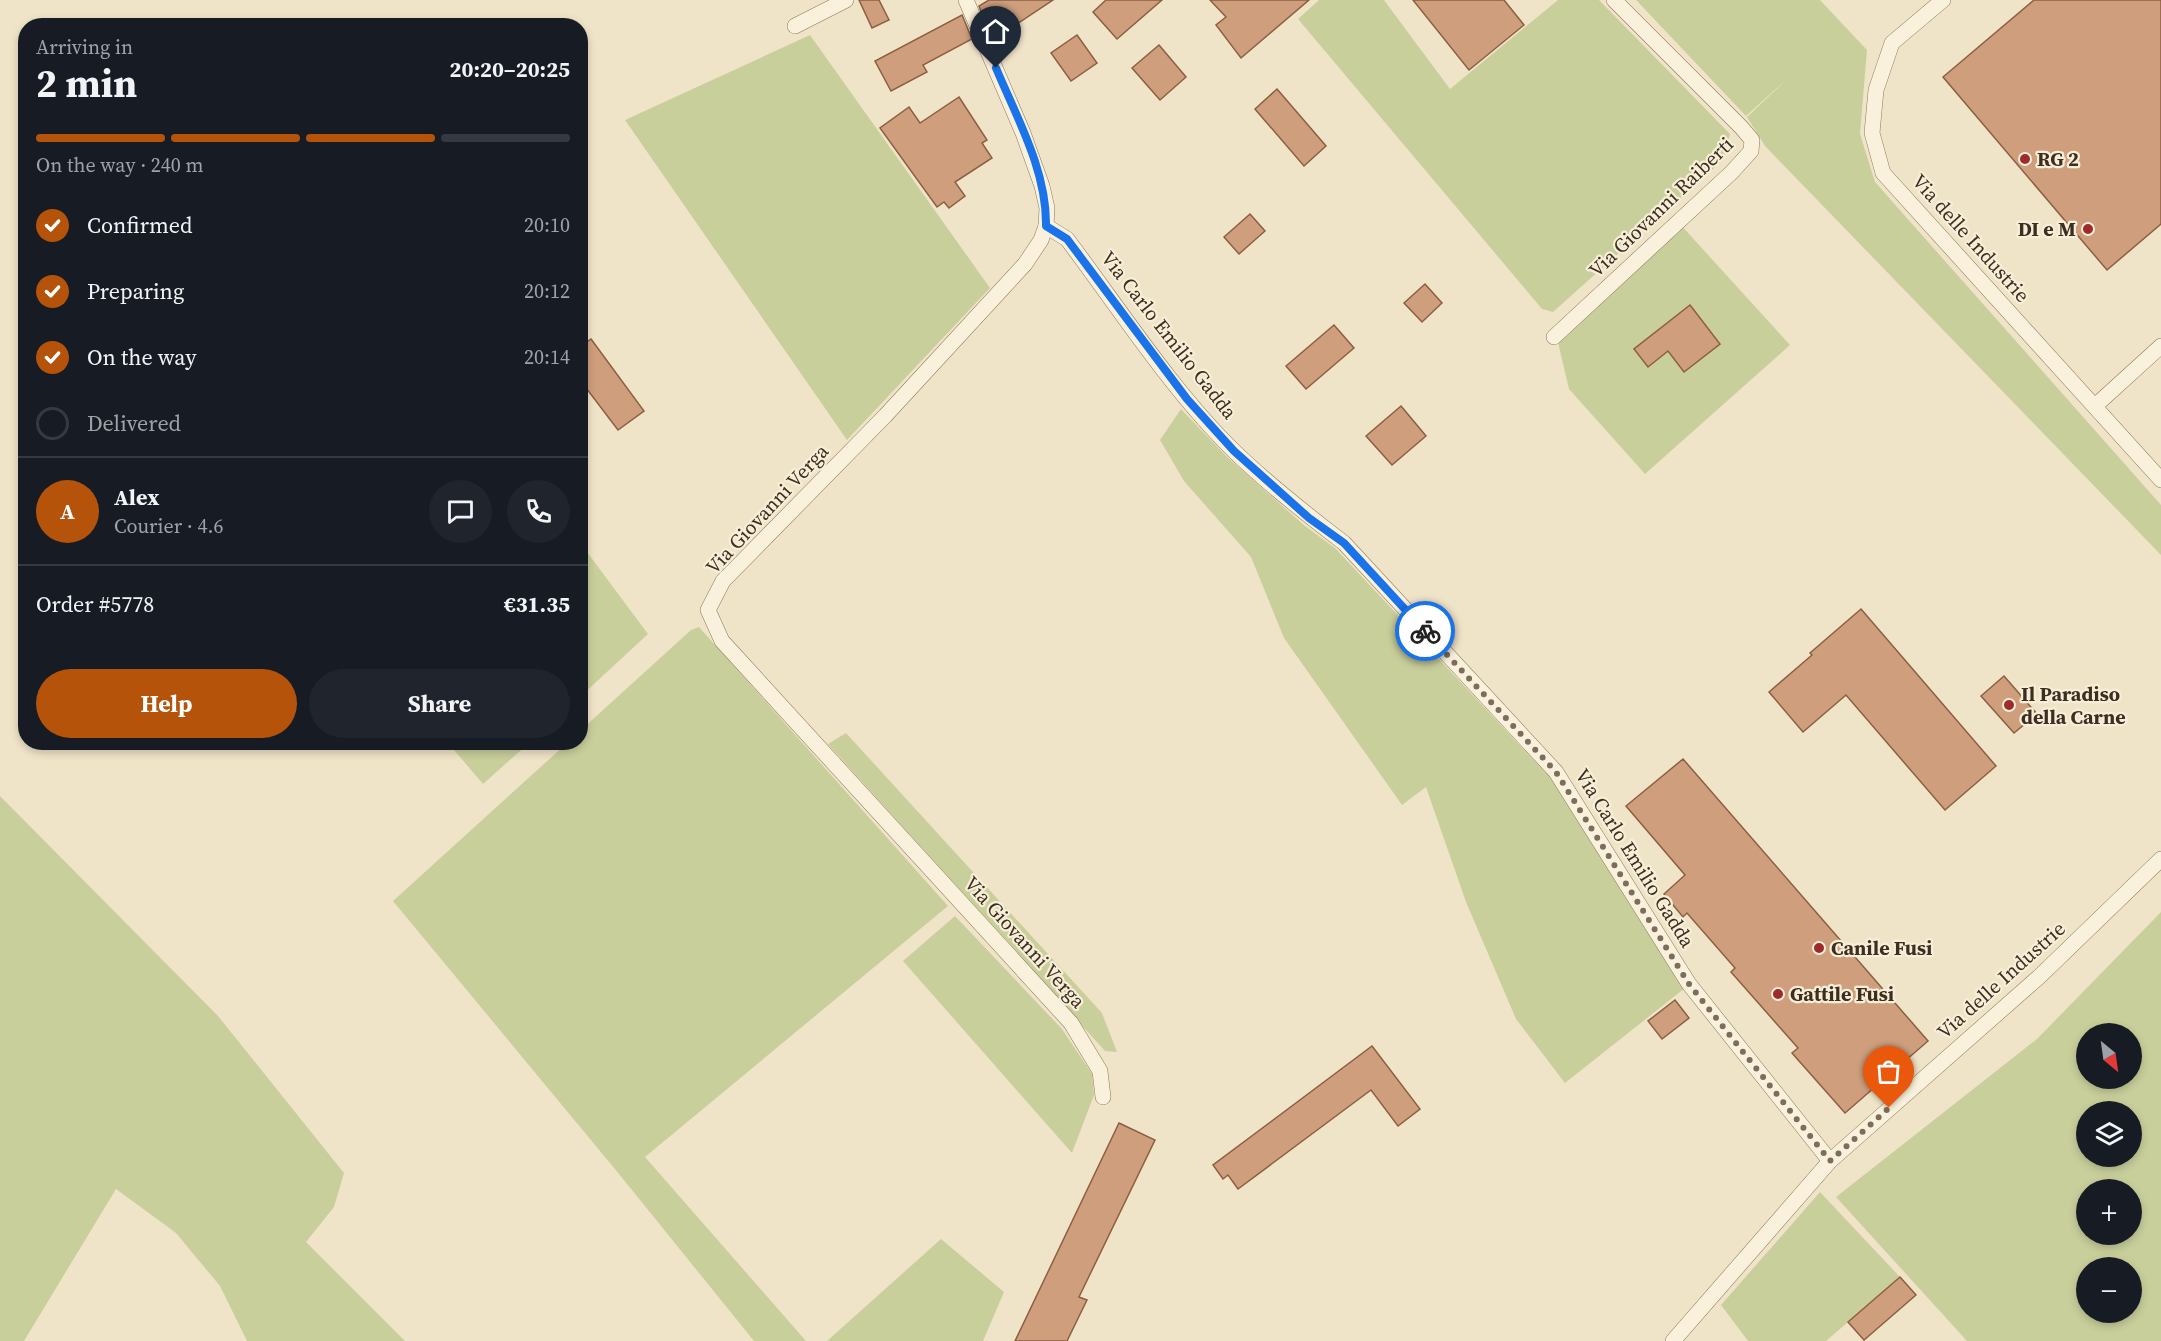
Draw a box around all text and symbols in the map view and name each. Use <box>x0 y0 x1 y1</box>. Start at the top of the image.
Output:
pin <box>970 6 1021 68</box>
icon: home <box>979 15 1012 48</box>
text: Arriving in <box>36 33 133 61</box>
text: 20:20–20:25 <box>450 54 570 84</box>
text: 2 min <box>36 57 137 110</box>
street label: Via Giovanni Raiberti <box>1583 131 1740 283</box>
place label: RG 2 <box>2037 145 2079 173</box>
text: On the way · 240 m <box>36 151 203 179</box>
marker: RG 2 <box>2018 152 2032 166</box>
street label: Via delle Industrie <box>1906 168 2036 308</box>
icon: check <box>36 209 69 242</box>
text: Confirmed <box>87 210 192 240</box>
text: 20:10 <box>524 211 570 239</box>
place label: DI e M <box>2018 215 2076 243</box>
marker: DI e M <box>2081 222 2095 236</box>
street label: Via Carlo Emilio Gadda <box>1094 245 1244 426</box>
icon: check <box>36 275 69 308</box>
text: Preparing <box>87 276 184 306</box>
text: 20:12 <box>524 277 570 305</box>
icon: check <box>36 341 69 374</box>
text: On the way <box>87 342 196 372</box>
text: 20:14 <box>524 343 570 371</box>
text: Delivered <box>87 408 181 438</box>
street label: Via Giovanni Verga <box>699 437 835 580</box>
button: chat <box>429 480 492 543</box>
button: phone <box>507 480 570 543</box>
text: Alex <box>114 482 159 512</box>
text: A <box>60 496 75 526</box>
text: Courier · 4.6 <box>114 512 223 540</box>
text: Order #5778 <box>36 589 154 619</box>
text: €31.35 <box>504 589 570 619</box>
courier <box>1395 601 1455 661</box>
icon: bike <box>1409 615 1442 648</box>
button: Help <box>36 669 297 738</box>
button: Share <box>309 669 570 738</box>
place label: Il Paradiso della Carne <box>2021 680 2126 731</box>
marker: Il Paradiso della Carne <box>2002 698 2016 712</box>
street label: Via Carlo Emilio Gadda <box>1568 763 1702 954</box>
street label: Via Giovanni Verga <box>958 870 1093 1015</box>
street label: Via delle Industrie <box>1931 915 2071 1045</box>
place label: Canile Fusi <box>1831 934 1932 962</box>
marker: Canile Fusi <box>1812 941 1826 955</box>
place label: Gattile Fusi <box>1790 980 1894 1008</box>
marker: Gattile Fusi <box>1771 987 1785 1001</box>
north arrow <box>2076 1023 2142 1089</box>
map controls <box>2076 1023 2142 1323</box>
pin <box>1863 1046 1914 1108</box>
icon: bag <box>1872 1055 1905 1088</box>
button: layers <box>2076 1101 2142 1167</box>
button: + <box>2076 1179 2142 1245</box>
button: − <box>2076 1257 2142 1323</box>

